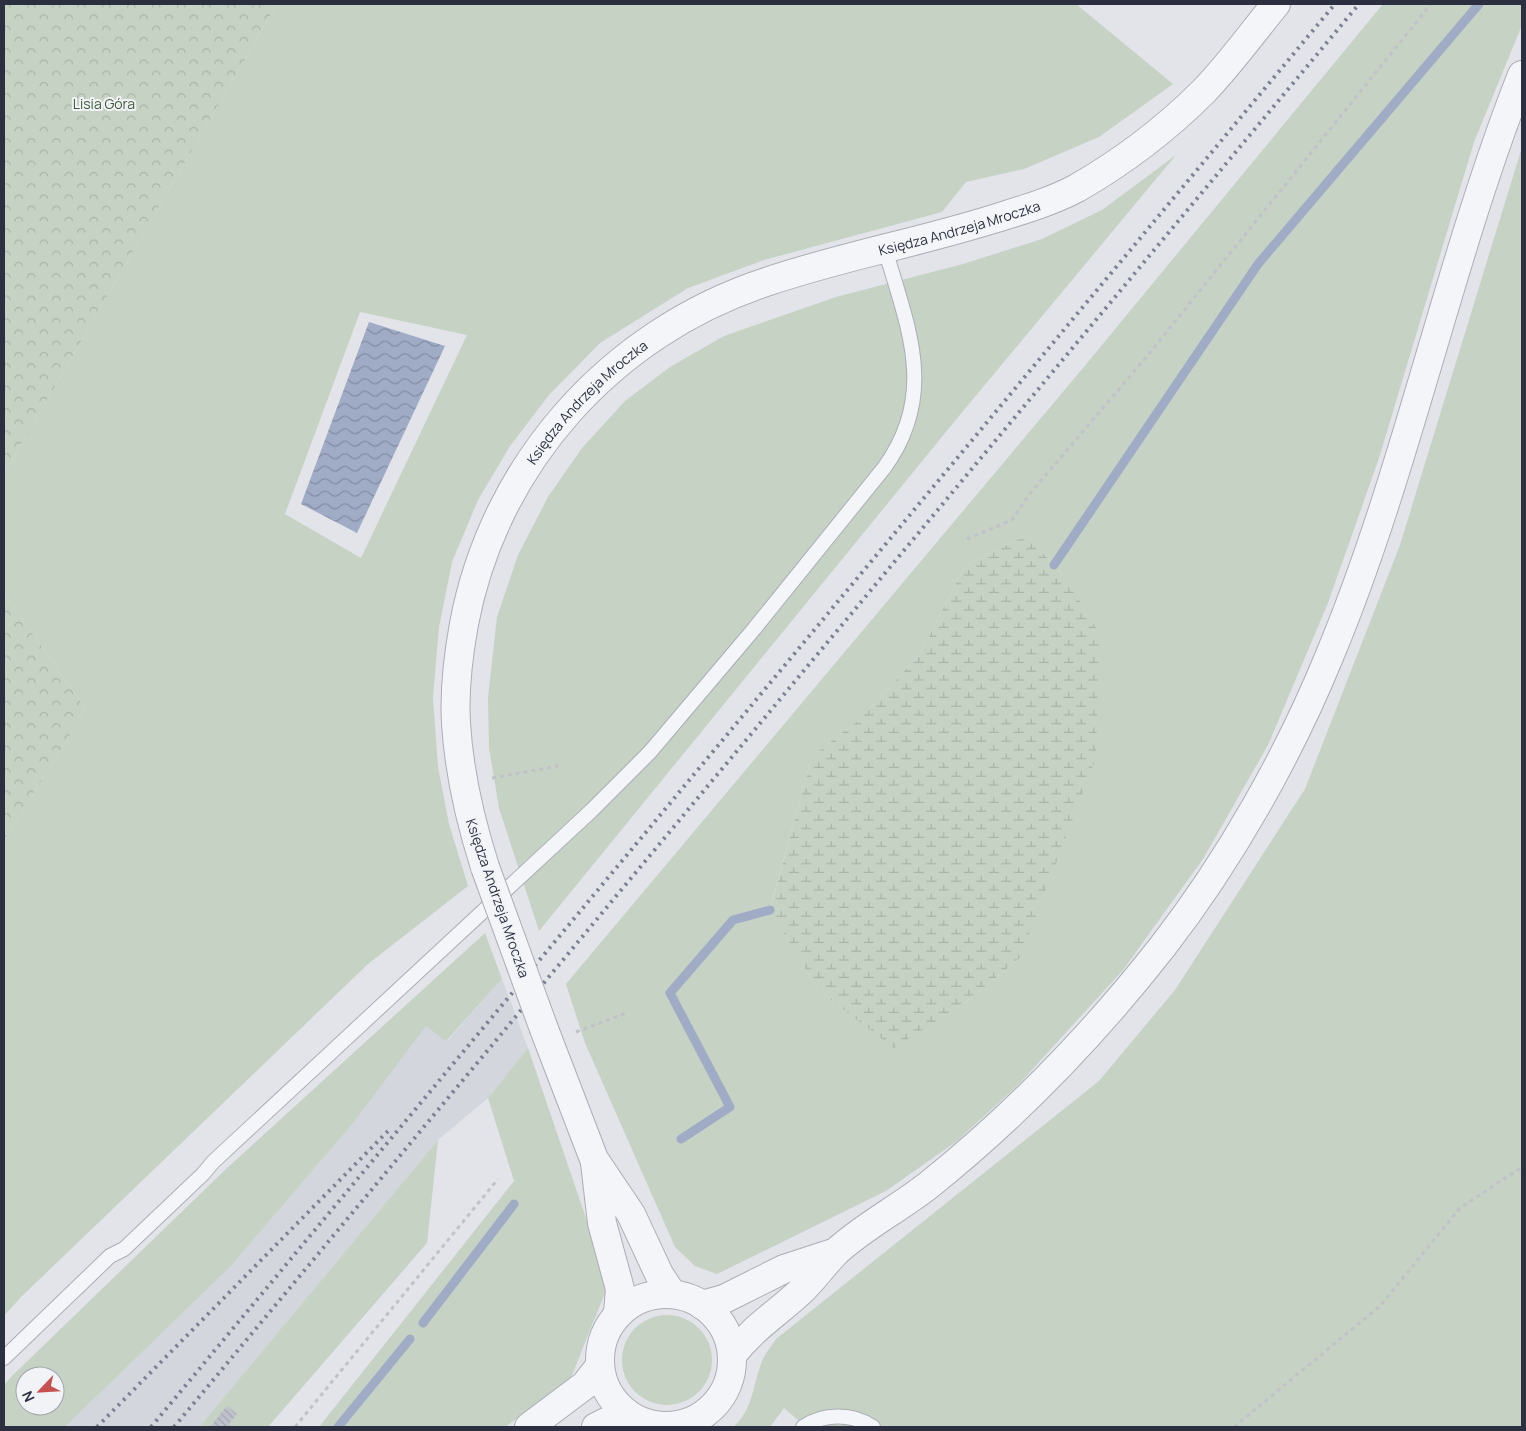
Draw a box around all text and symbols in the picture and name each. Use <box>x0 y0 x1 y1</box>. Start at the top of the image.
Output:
park label: Lisia Góra <box>73 94 135 113</box>
street label: Księdza Andrzeja Mroczka <box>876 195 1043 259</box>
street label: Księdza Andrzeja Mroczka <box>522 335 651 468</box>
street label: Księdza Andrzeja Mroczka <box>462 816 534 980</box>
north arrow <box>15 1366 65 1416</box>
text: N <box>17 1388 39 1405</box>

